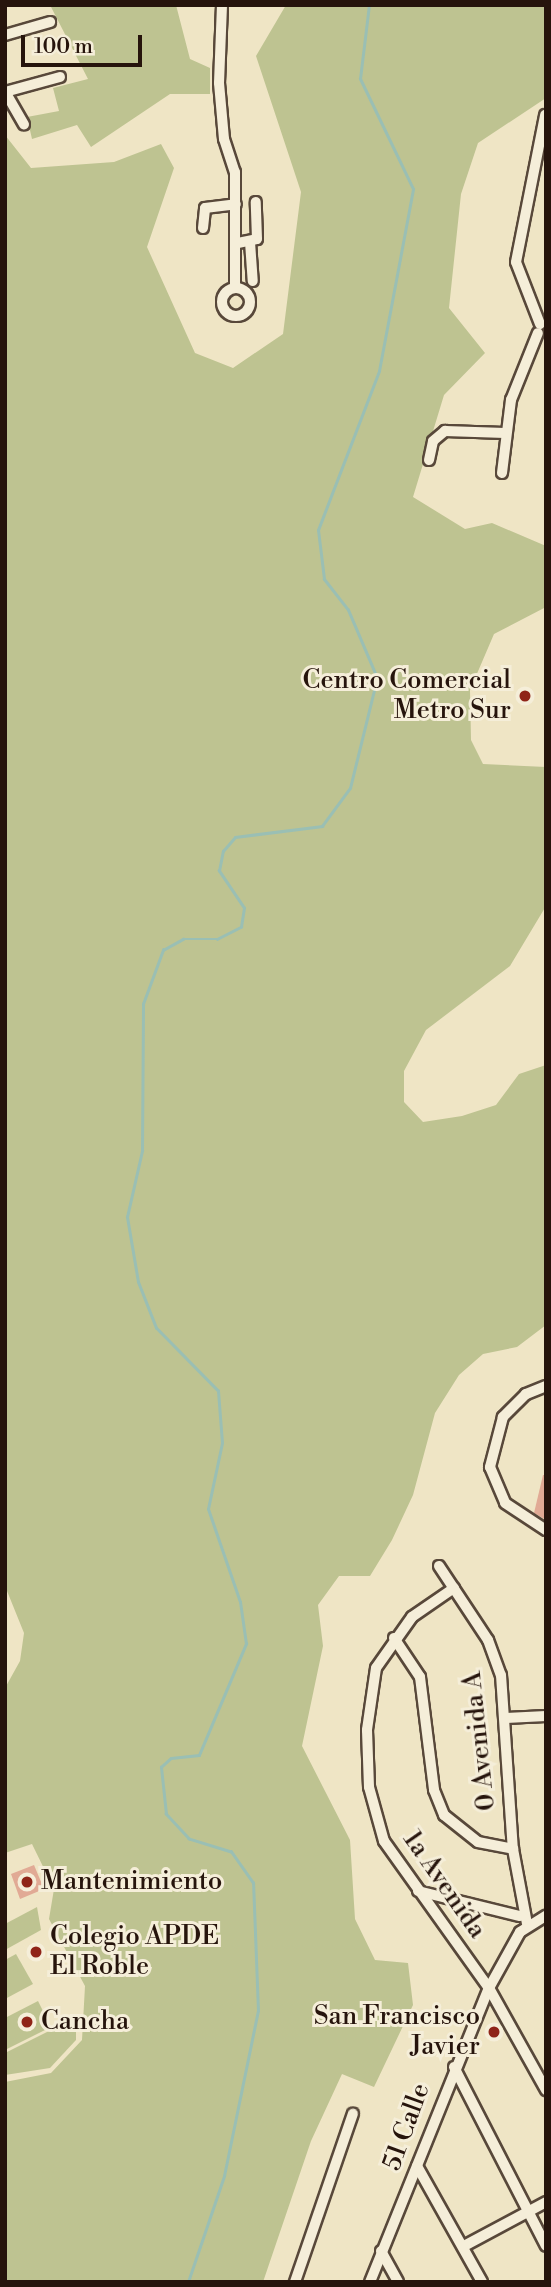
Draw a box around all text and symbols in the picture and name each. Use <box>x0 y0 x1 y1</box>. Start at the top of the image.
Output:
scale bar <box>24 21 145 65</box>
text: 100 m <box>34 34 93 60</box>
place label: Centro Comercial Metro Sur <box>303 665 511 726</box>
marker: Centro Comercial Metro Sur <box>517 688 533 704</box>
street label: 0 Avenida A <box>457 1670 503 1812</box>
street label: 1a Avenida <box>396 1825 492 1945</box>
place label: Mantenimiento <box>41 1866 222 1898</box>
marker: Mantenimiento <box>19 1874 35 1890</box>
place label: Colegio APDE El Roble <box>50 1921 219 1982</box>
marker: Colegio APDE El Roble <box>28 1944 44 1960</box>
place label: San Francisco Javier <box>314 2001 480 2062</box>
place label: Cancha <box>41 2006 129 2038</box>
marker: Cancha <box>19 2014 35 2030</box>
marker: San Francisco Javier <box>486 2024 502 2040</box>
street label: 51 Calle <box>377 2079 437 2175</box>

